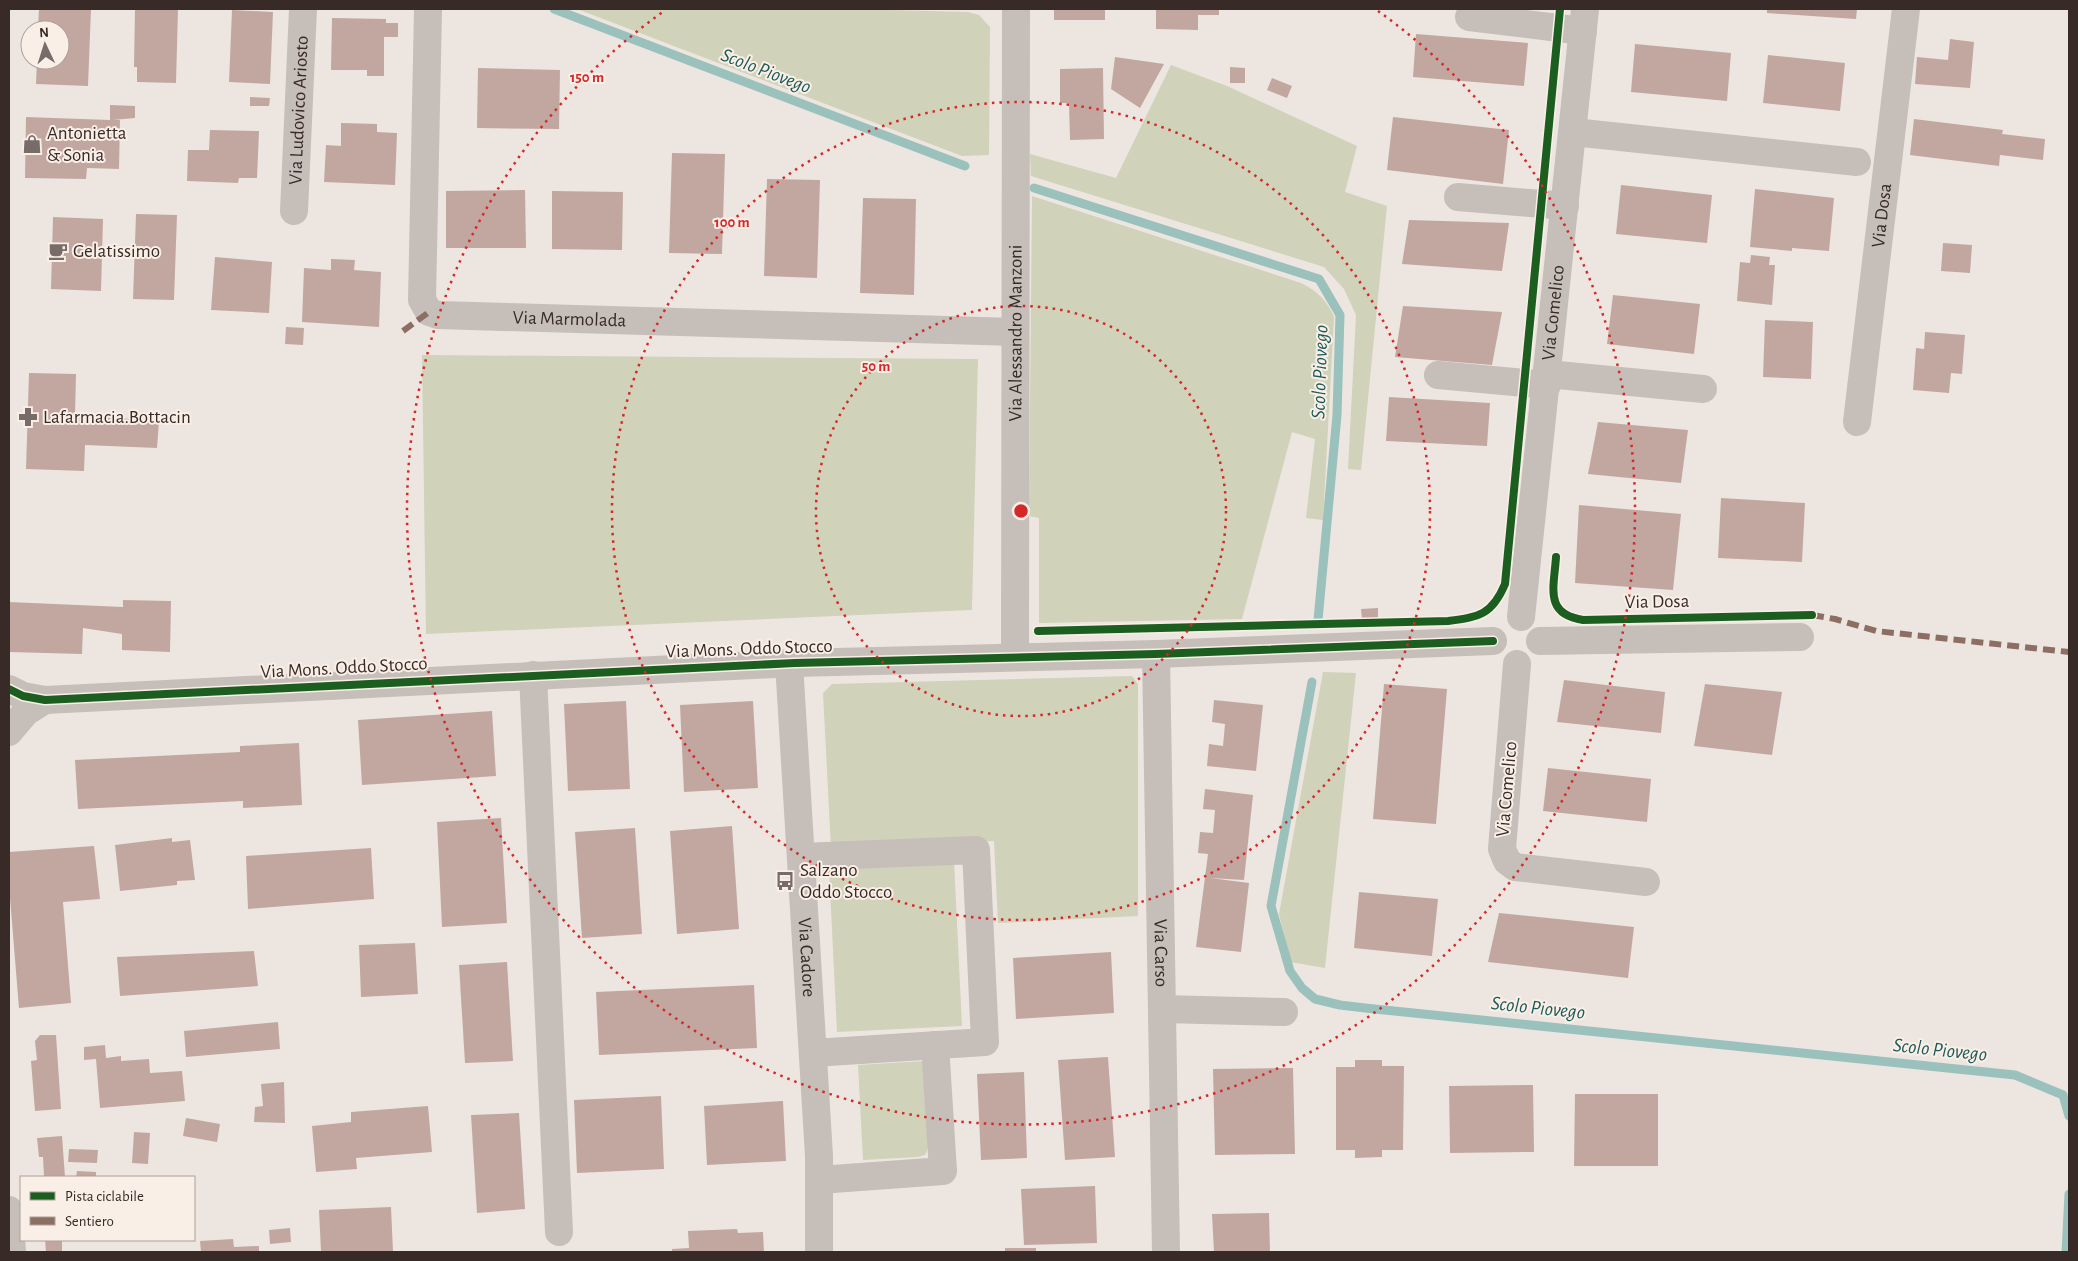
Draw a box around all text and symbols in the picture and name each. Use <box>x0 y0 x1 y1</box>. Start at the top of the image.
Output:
north arrow <box>20 20 70 70</box>
text: N <box>39 26 50 40</box>
street label: Via Ludovico Ariosto <box>286 35 311 185</box>
water label: Scolo Piovego <box>718 45 814 97</box>
text: 150 m <box>570 70 604 85</box>
place label: Antonietta & Sonia <box>47 124 127 165</box>
shop icon: Antonietta & Sonia <box>21 133 43 155</box>
street label: Via Dosa <box>1868 182 1895 249</box>
text: 100 m <box>714 215 750 230</box>
cafe icon: Gelatissimo <box>47 240 69 262</box>
place label: Gelatissimo <box>73 242 160 261</box>
street label: Via Alessandro Manzoni <box>1006 245 1025 421</box>
street label: Via Comelico <box>1539 264 1567 361</box>
street label: Via Marmolada <box>513 308 627 330</box>
water label: Scolo Piovego <box>1308 324 1332 420</box>
text: 50 m <box>862 359 890 374</box>
pharmacy icon: Lafarmacia.Bottacin <box>17 406 39 428</box>
place label: Lafarmacia.Bottacin <box>43 408 191 427</box>
centre of rings <box>1012 502 1030 520</box>
street label: Via Dosa <box>1625 592 1690 612</box>
street label: Via Mons. Oddo Stocco <box>665 637 833 661</box>
street label: Via Mons. Oddo Stocco <box>260 654 428 682</box>
street label: Via Comelico <box>1493 740 1521 838</box>
place label: Salzano Oddo Stocco <box>800 861 892 902</box>
bus stop icon: Salzano Oddo Stocco <box>774 870 796 892</box>
street label: Via Cadore <box>795 917 819 998</box>
street label: Via Carso <box>1151 919 1171 987</box>
water label: Scolo Piovego <box>1490 993 1586 1023</box>
water label: Scolo Piovego <box>1892 1035 1988 1065</box>
legend <box>20 1176 195 1241</box>
text: Pista ciclabile <box>65 1189 144 1204</box>
text: Sentiero <box>65 1214 114 1229</box>

